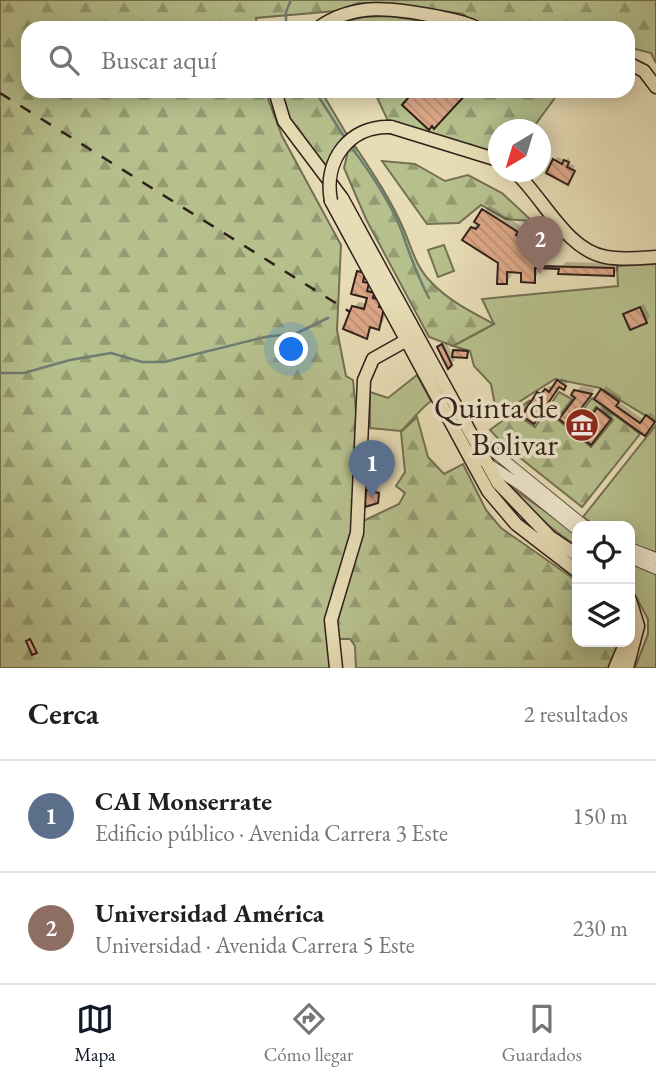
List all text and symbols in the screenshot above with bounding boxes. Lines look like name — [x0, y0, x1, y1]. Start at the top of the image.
search box — [21, 21, 635, 98]
icon: search — [45, 41, 83, 79]
text: Buscar aquí — [101, 43, 217, 77]
north arrow — [488, 119, 551, 182]
pin: 2 — [517, 216, 563, 274]
your location — [274, 332, 308, 366]
place label: Quinta de Bolivar — [434, 386, 558, 465]
museum icon: Quinta de Bolivar — [563, 406, 601, 444]
pin: 1 — [349, 440, 395, 498]
map controls — [572, 521, 635, 647]
button: locate — [572, 521, 635, 584]
button: layers — [572, 584, 635, 647]
text: Cerca — [28, 694, 99, 733]
text: 2 resultados — [524, 699, 628, 729]
text: CAI Monserrate — [95, 784, 272, 818]
text: 1 — [45, 801, 57, 831]
text: 150 m — [572, 801, 628, 831]
text: Edificio público · Avenida Carrera 3 Este — [95, 818, 448, 848]
text: Universidad América — [95, 896, 324, 930]
text: 2 — [45, 913, 57, 943]
text: 230 m — [572, 913, 628, 943]
text: Universidad · Avenida Carrera 5 Este — [95, 930, 415, 960]
tab: Mapa — [74, 1000, 116, 1067]
tab: Cómo llegar — [264, 1000, 353, 1067]
tab: Guardados — [502, 1000, 582, 1067]

